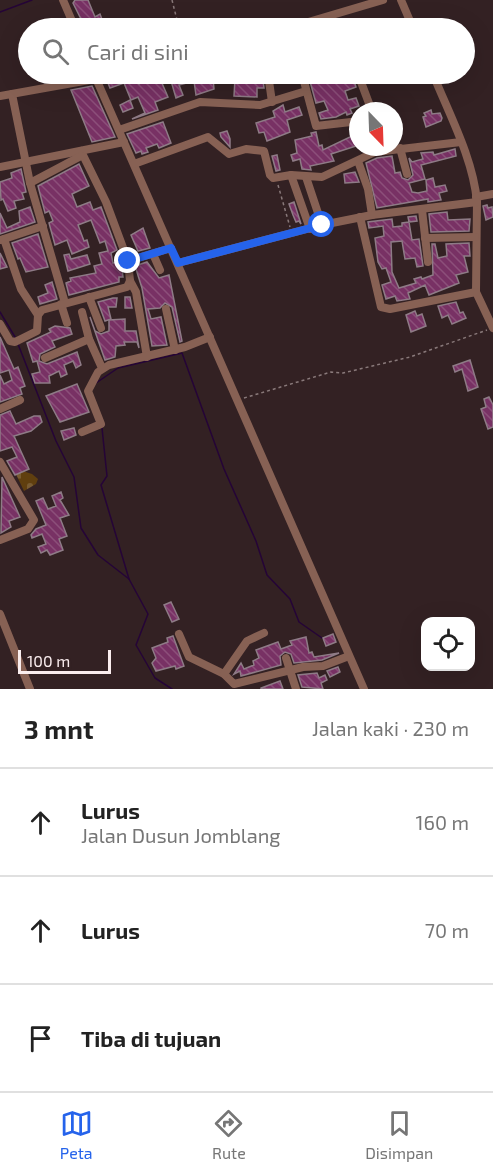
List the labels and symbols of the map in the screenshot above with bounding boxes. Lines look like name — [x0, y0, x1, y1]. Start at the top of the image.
north arrow — [349, 102, 403, 156]
route start — [308, 211, 334, 237]
route end — [114, 247, 140, 273]
scale bar — [18, 647, 111, 674]

